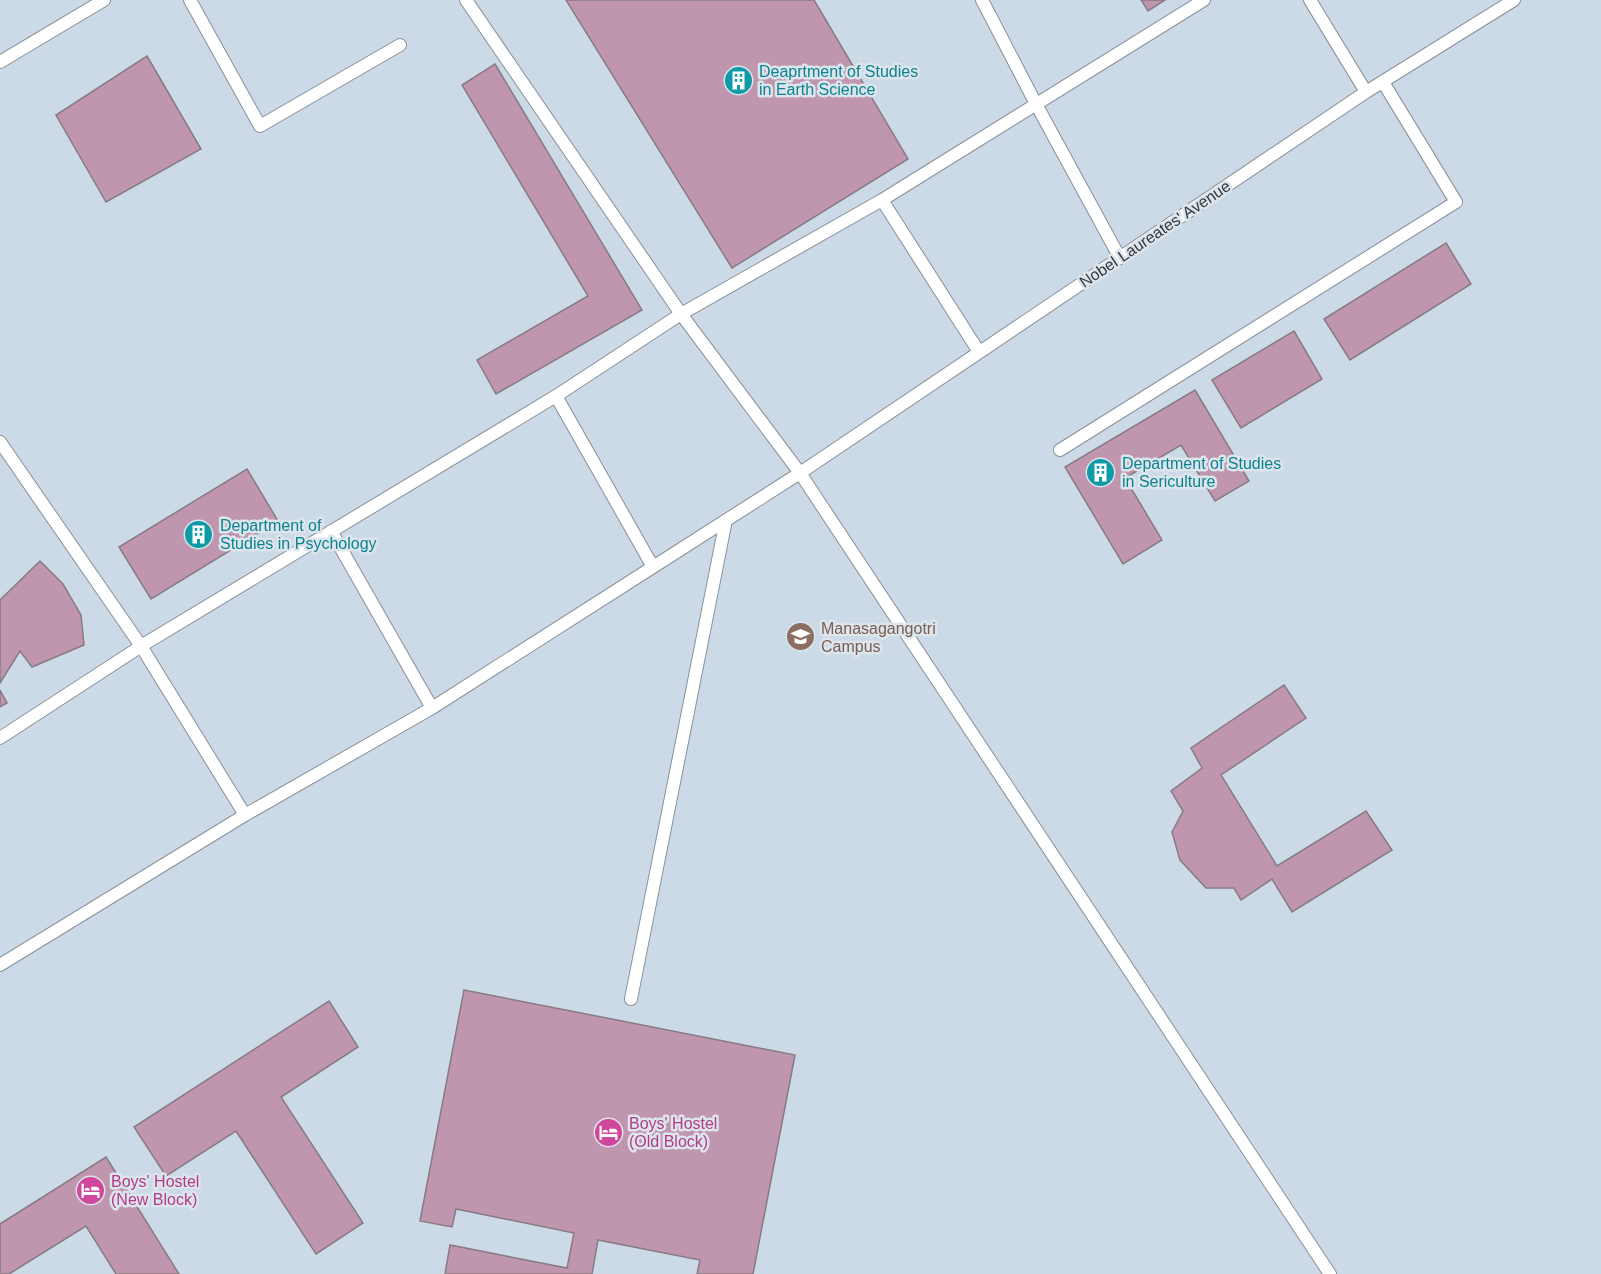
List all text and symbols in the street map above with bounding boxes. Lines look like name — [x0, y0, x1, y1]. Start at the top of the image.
place label: Deaprtment of Studies in Earth Science — [759, 63, 918, 98]
building icon: Deaprtment of Studies in Earth Science — [722, 64, 754, 96]
street label: Nobel Laureates' Avenue — [1076, 177, 1234, 291]
place label: Department of Studies in Sericulture — [1122, 455, 1281, 490]
building icon: Department of Studies in Sericulture — [1085, 456, 1117, 488]
place label: Department of Studies in Psychology — [220, 517, 377, 552]
building icon: Department of Studies in Psychology — [183, 518, 215, 550]
place label: Manasagangotri Campus — [821, 620, 936, 655]
school or university icon: Manasagangotri Campus — [784, 621, 816, 653]
place label: Boys' Hostel (Old Block) — [629, 1115, 717, 1150]
hotel icon: Boys' Hostel (Old Block) — [592, 1116, 624, 1148]
place label: Boys' Hostel (New Block) — [111, 1173, 199, 1208]
hotel icon: Boys' Hostel (New Block) — [74, 1174, 106, 1206]

